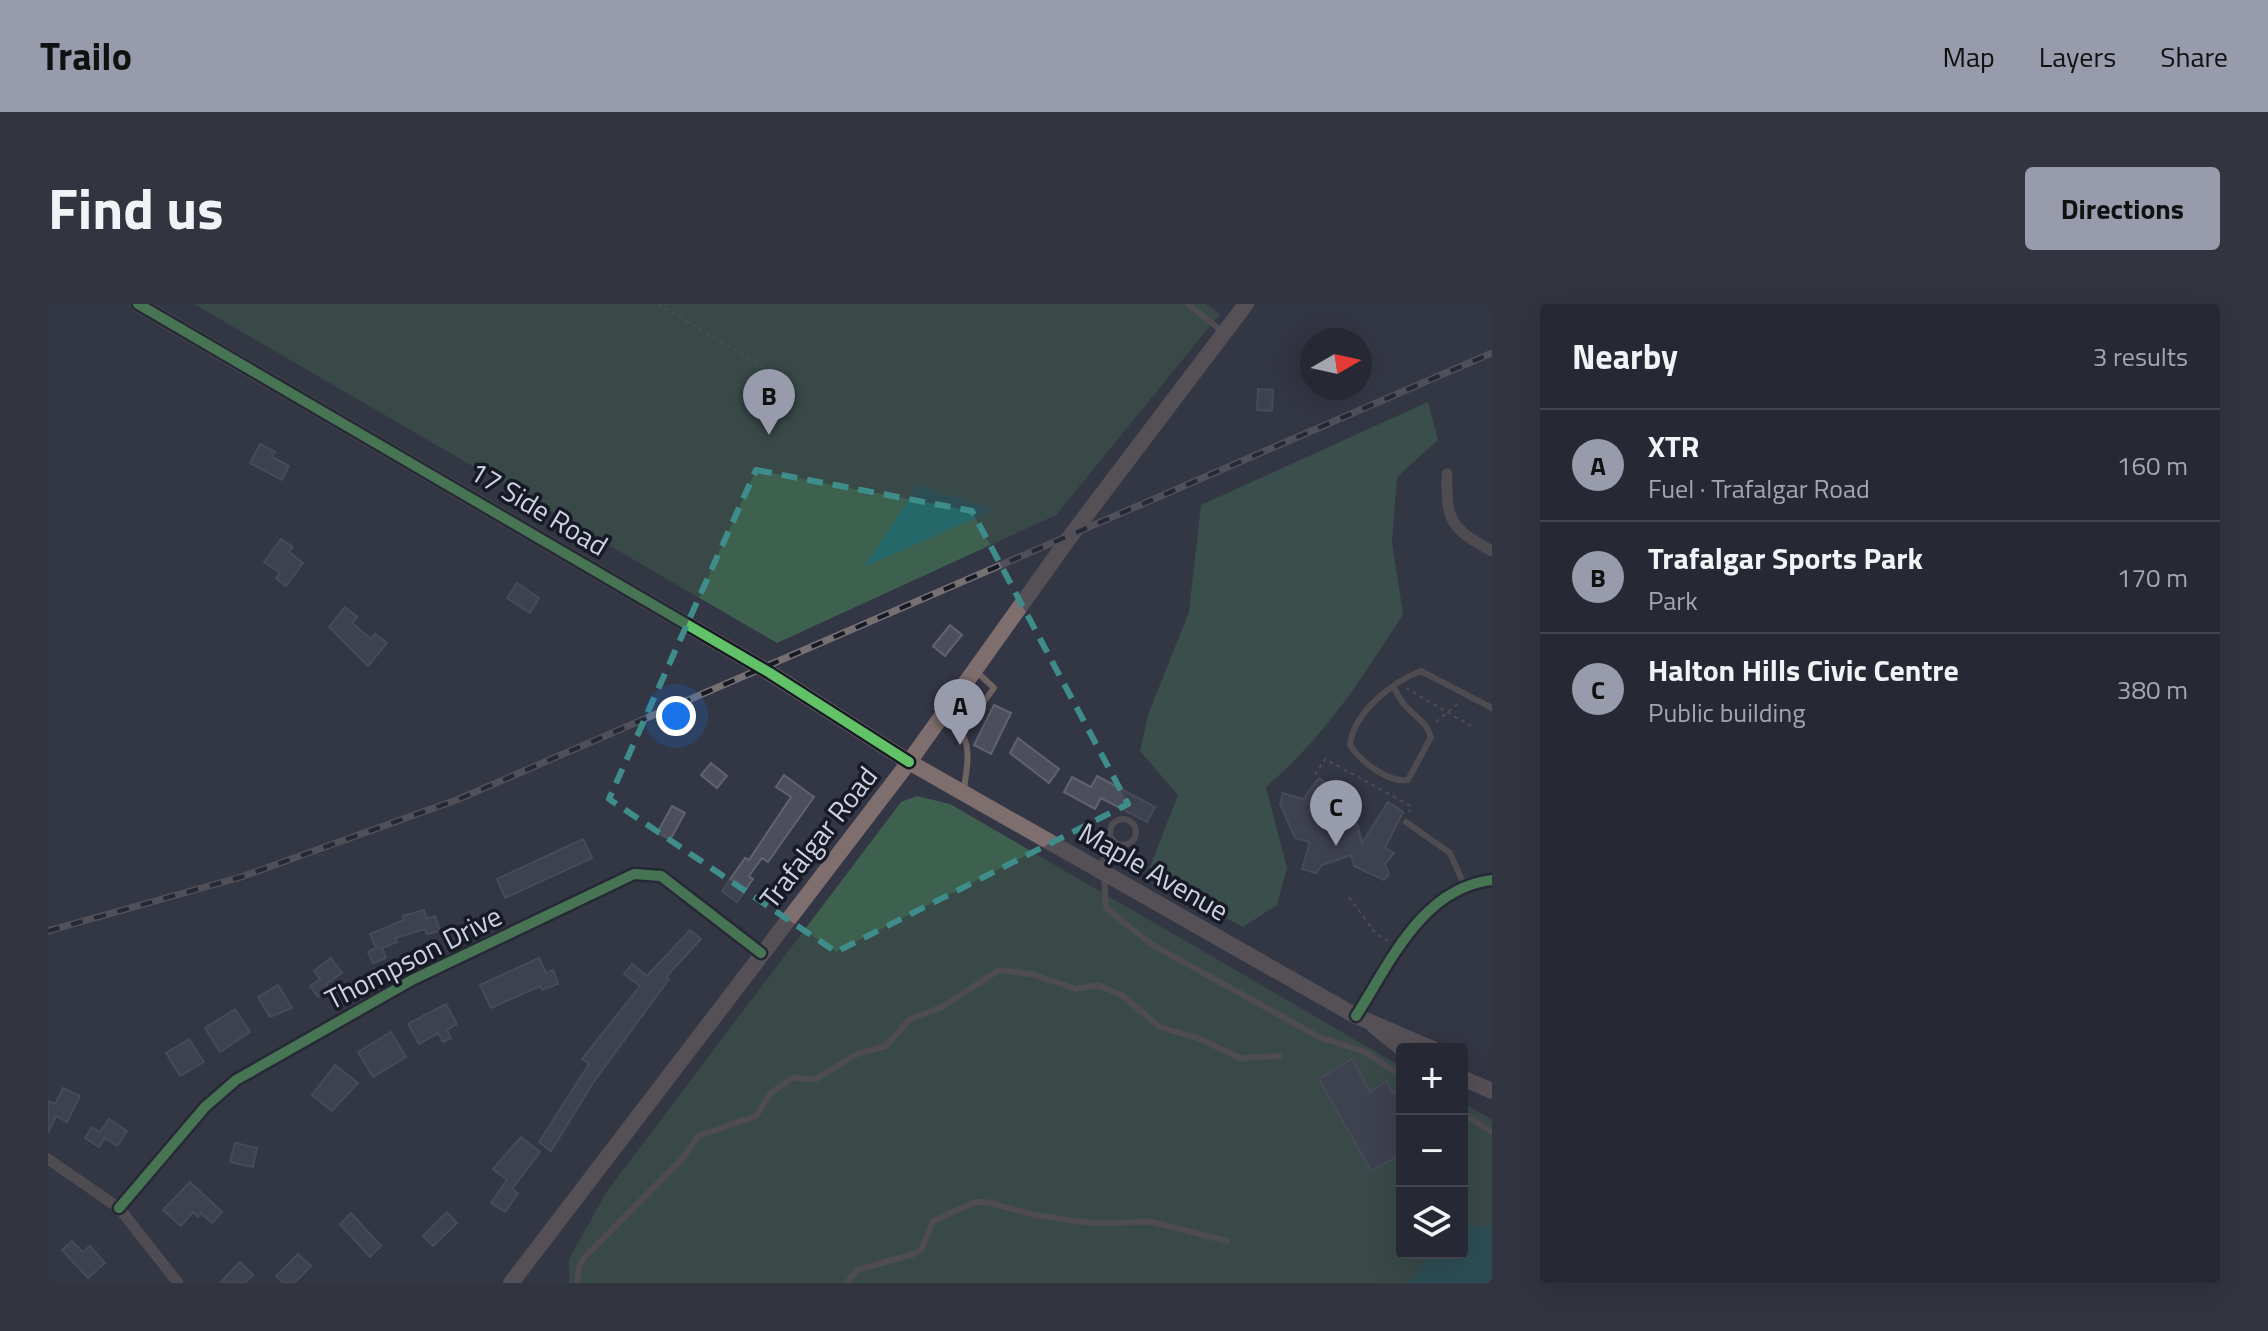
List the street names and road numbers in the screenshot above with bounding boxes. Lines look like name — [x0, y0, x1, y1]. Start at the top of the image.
street label: 17 Side Road — [462, 450, 616, 566]
street label: Trafalgar Road — [749, 757, 887, 917]
street label: Maple Avenue — [1071, 811, 1237, 931]
street label: Thompson Drive — [317, 894, 509, 1020]

